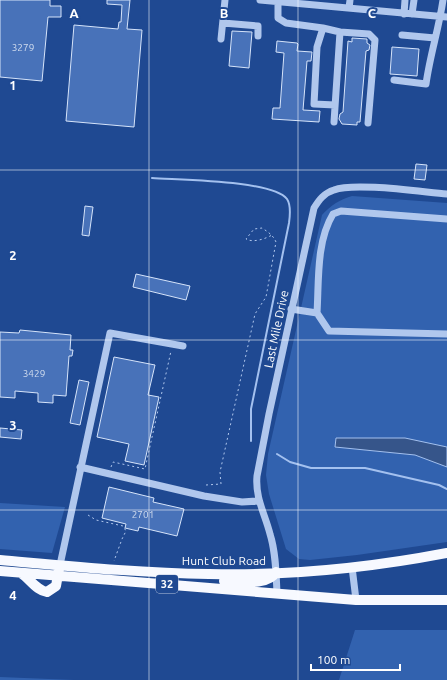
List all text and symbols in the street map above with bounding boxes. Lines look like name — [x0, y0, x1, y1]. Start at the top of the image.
text: A — [69, 6, 79, 20]
text: B — [220, 6, 229, 20]
text: C — [368, 6, 377, 20]
house number: 3279 — [12, 42, 34, 53]
text: 1 — [9, 78, 17, 92]
text: 2 — [9, 248, 17, 262]
street label: Last Mile Drive — [261, 289, 291, 369]
house number: 3429 — [23, 368, 45, 379]
text: 3 — [9, 418, 17, 432]
house number: 2701 — [132, 509, 154, 520]
street label: Hunt Club Road — [182, 554, 266, 567]
road number: 32 — [156, 575, 178, 593]
text: 4 — [9, 588, 17, 602]
scale bar — [311, 646, 400, 672]
text: 100 m — [317, 653, 350, 666]

